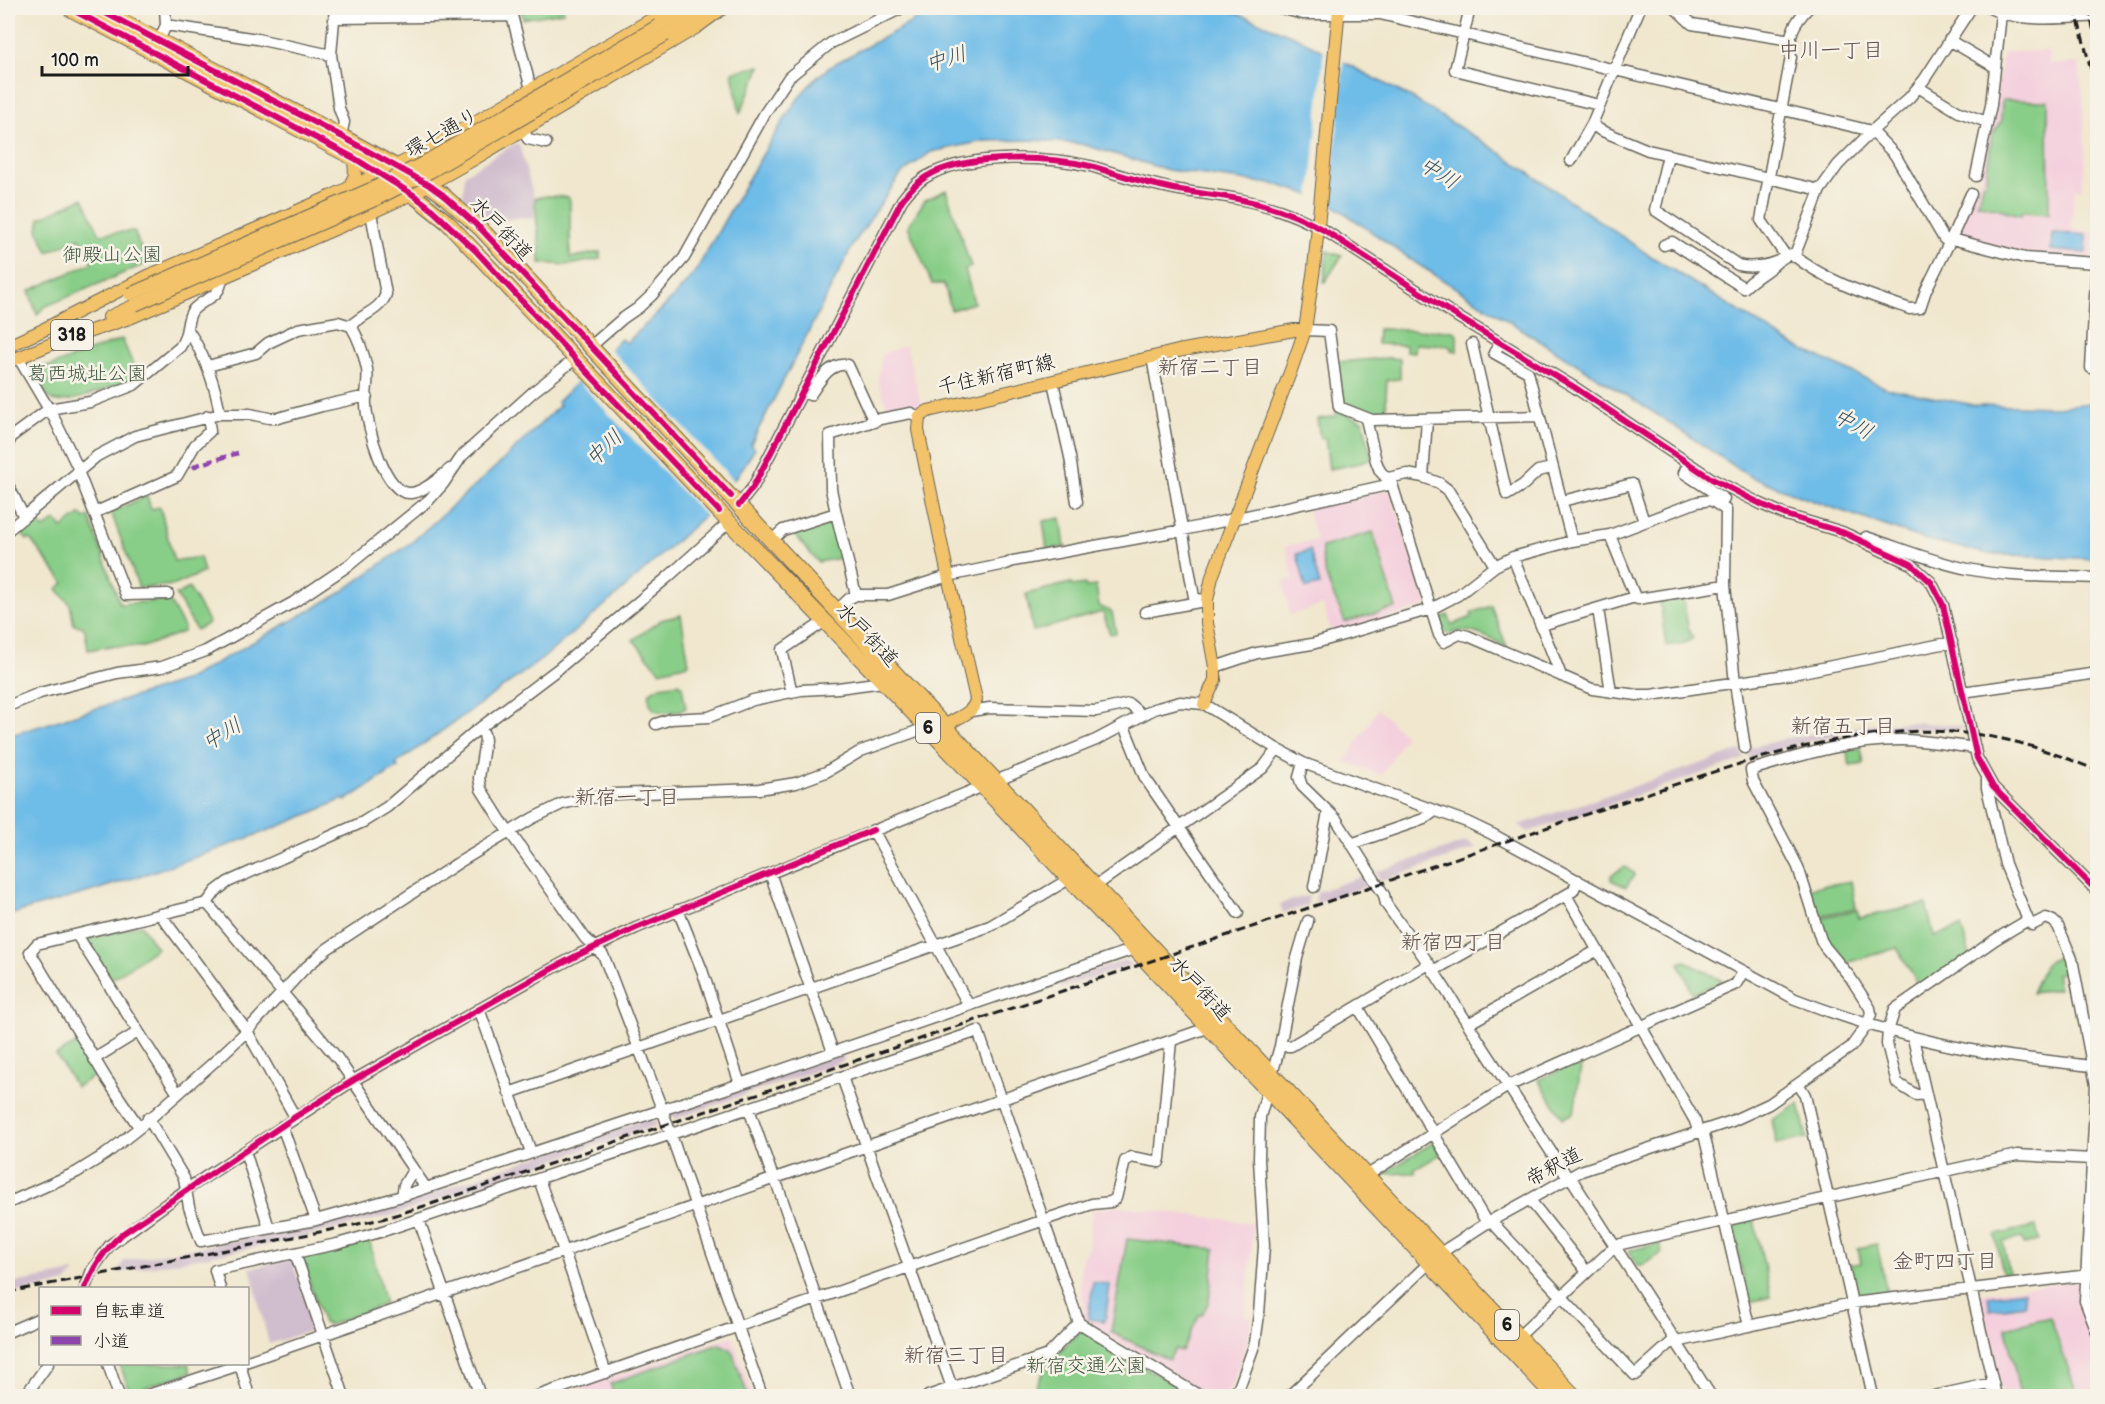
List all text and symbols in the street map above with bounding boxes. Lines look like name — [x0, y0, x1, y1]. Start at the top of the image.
district label: 中川一丁目 — [1779, 38, 1884, 63]
scale bar — [42, 39, 188, 77]
water label: 中川 — [922, 41, 970, 77]
text: 100 m — [51, 50, 99, 71]
street label: 環七通り — [401, 103, 483, 163]
water label: 中川 — [1415, 151, 1463, 195]
street label: 水戸街道 — [465, 192, 537, 266]
park label: 御殿山公園 — [62, 243, 162, 267]
road number: 318 — [51, 320, 93, 350]
street label: 千住新宿町線 — [935, 350, 1057, 400]
district label: 新宿二丁目 — [1158, 355, 1263, 380]
park label: 葛西城址公園 — [27, 362, 147, 386]
water label: 中川 — [1829, 403, 1877, 445]
water label: 中川 — [580, 424, 628, 472]
street label: 水戸街道 — [831, 598, 903, 672]
water label: 中川 — [198, 712, 246, 756]
road number: 6 — [916, 713, 940, 743]
district label: 新宿五丁目 — [1791, 714, 1896, 739]
district label: 新宿一丁目 — [575, 785, 680, 810]
district label: 新宿四丁目 — [1401, 930, 1506, 955]
street label: 水戸街道 — [1164, 952, 1236, 1026]
street label: 帝釈道 — [1522, 1142, 1586, 1192]
district label: 金町四丁目 — [1893, 1249, 1998, 1274]
legend — [39, 1287, 249, 1365]
text: 自転車道 — [93, 1301, 165, 1322]
road number: 6 — [1495, 1310, 1519, 1340]
text: 小道 — [93, 1331, 129, 1352]
district label: 新宿三丁目 — [904, 1343, 1009, 1368]
park label: 新宿交通公園 — [1026, 1354, 1146, 1378]

